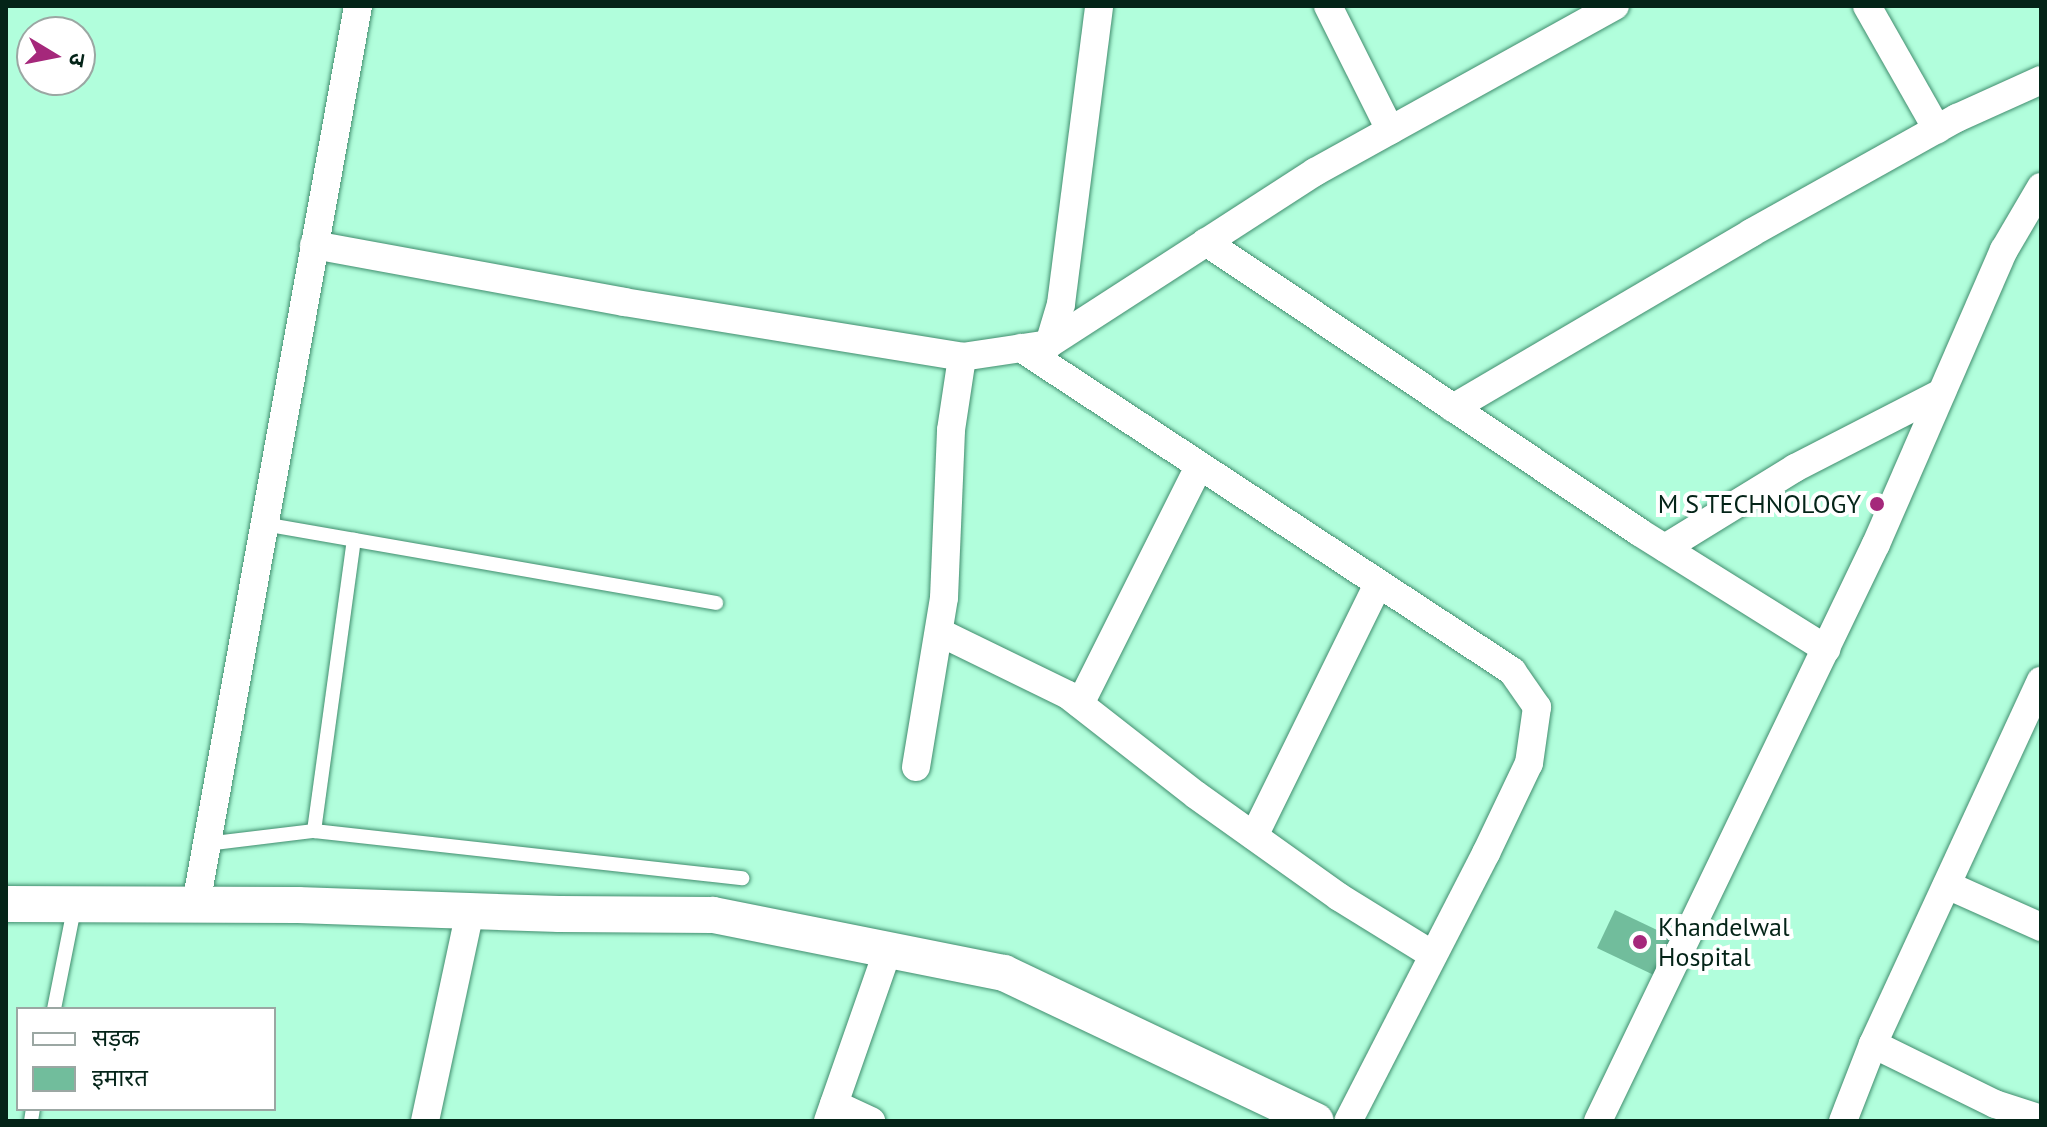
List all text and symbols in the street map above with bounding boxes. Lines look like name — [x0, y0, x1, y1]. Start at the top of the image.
north arrow — [16, 16, 96, 96]
text: उ — [63, 51, 93, 69]
place label: M S TECHNOLOGY — [1657, 488, 1861, 520]
marker: M S TECHNOLOGY — [1868, 495, 1886, 513]
place label: Khandelwal Hospital — [1658, 911, 1790, 972]
marker: Khandelwal Hospital — [1629, 931, 1651, 953]
legend — [16, 1007, 276, 1111]
text: सड़क — [92, 1022, 140, 1053]
text: इमारत — [92, 1062, 148, 1093]

